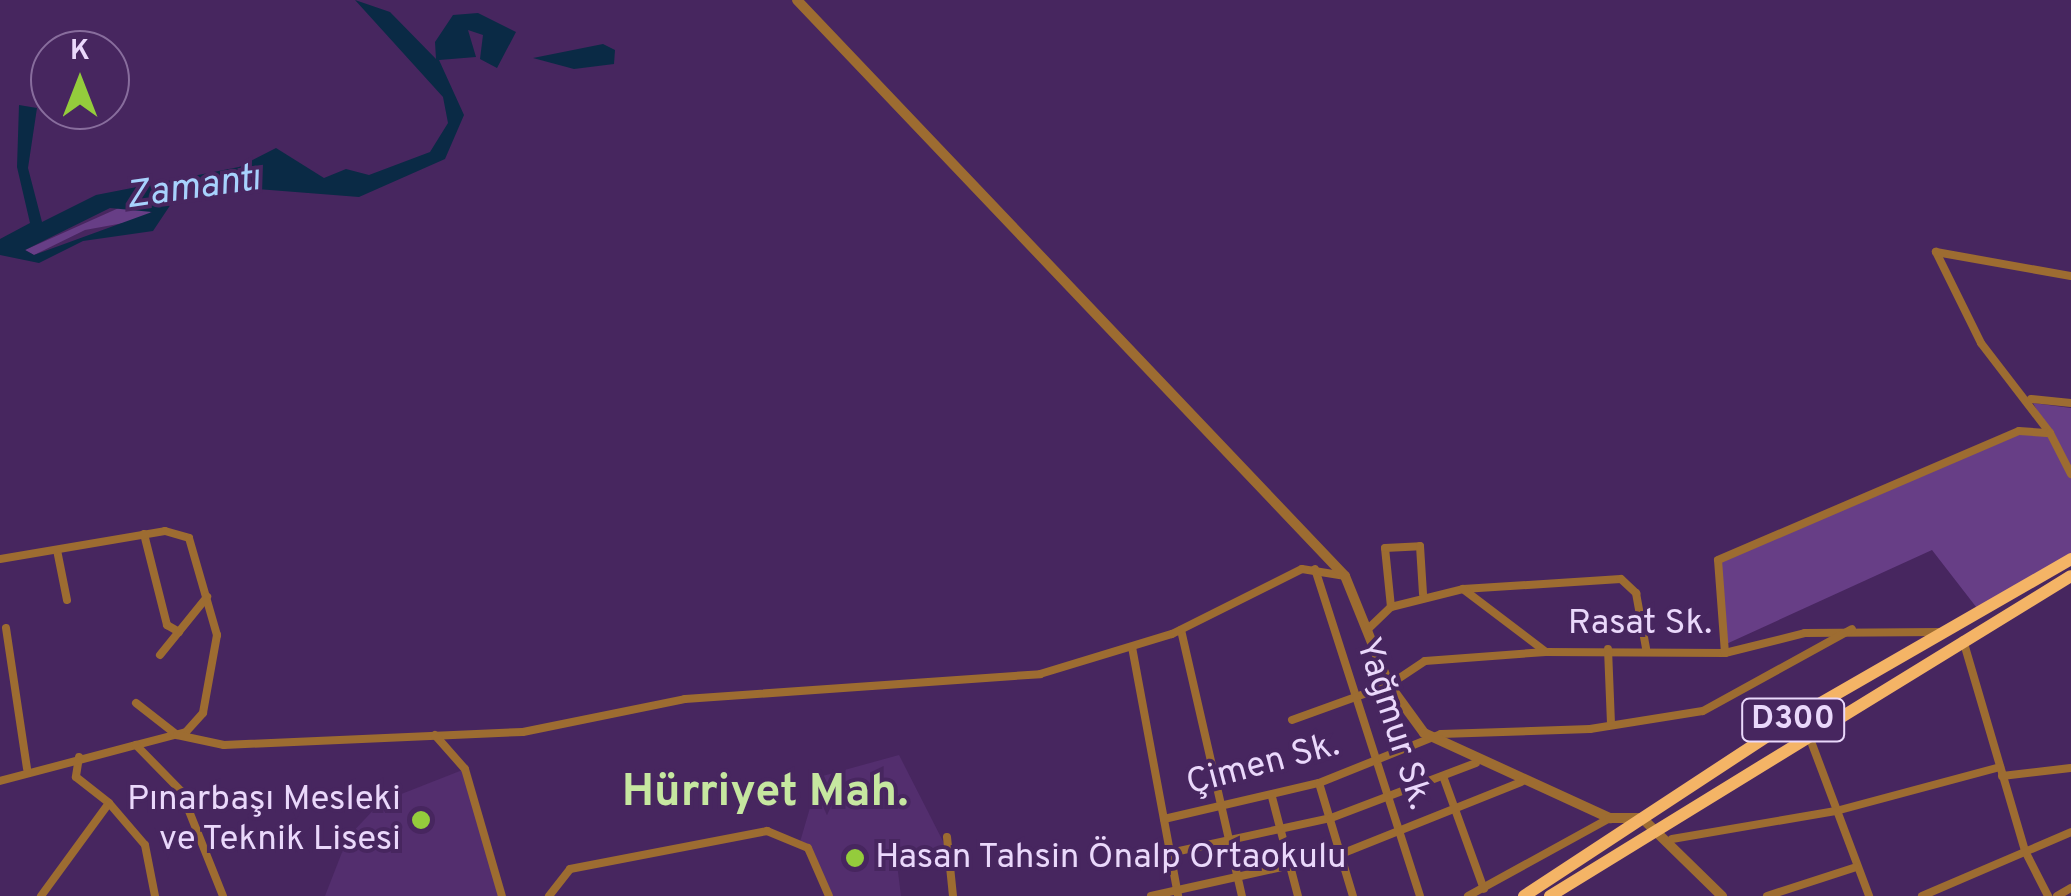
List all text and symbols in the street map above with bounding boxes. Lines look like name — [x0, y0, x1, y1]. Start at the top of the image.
north arrow — [30, 30, 130, 130]
text: K — [70, 34, 90, 70]
water label: Zamantı — [123, 157, 263, 221]
street label: Rasat Sk. — [1568, 603, 1712, 645]
street label: Yağmur Sk. — [1346, 633, 1440, 815]
road number: D300 — [1740, 693, 1846, 747]
street label: Çimen Sk. — [1182, 724, 1344, 806]
district label: Hürriyet Mah. — [622, 767, 908, 821]
place label: Pınarbaşı Mesleki ve Teknik Lisesi — [127, 779, 401, 861]
marker: Pınarbaşı Mesleki ve Teknik Lisesi — [410, 809, 432, 831]
place label: Hasan Tahsin Önalp Ortaokulu — [875, 837, 1348, 879]
marker: Hasan Tahsin Önalp Ortaokulu — [844, 847, 866, 869]

